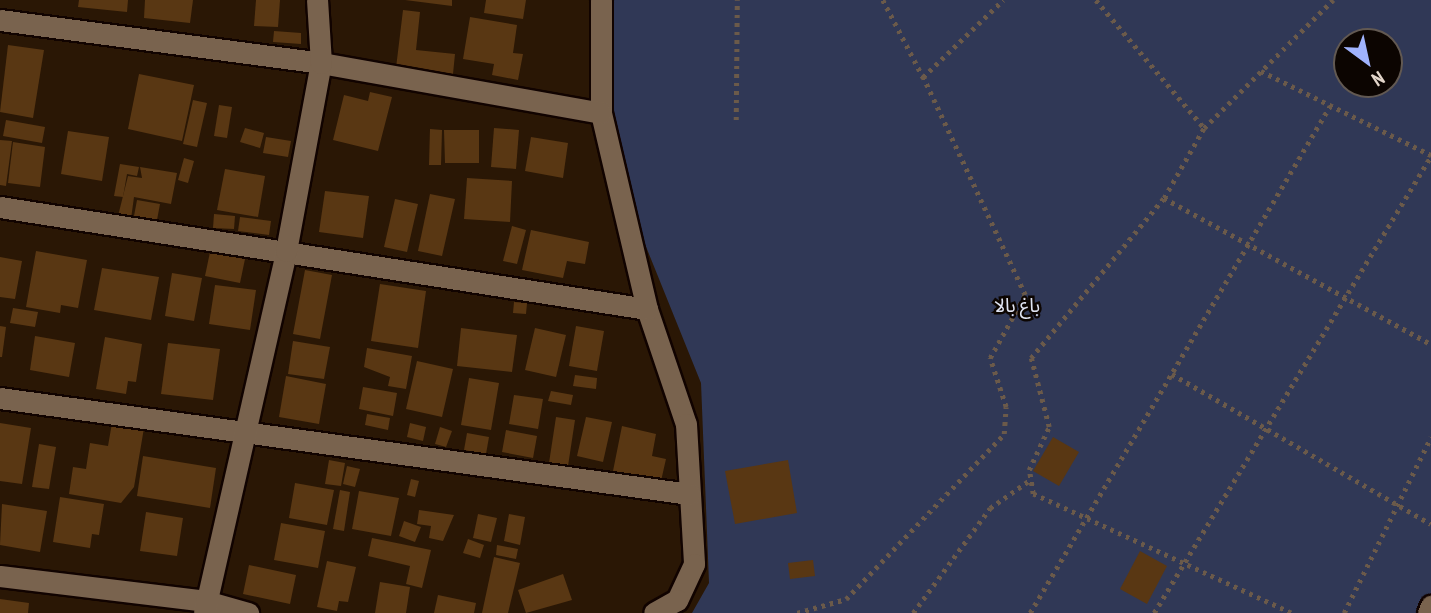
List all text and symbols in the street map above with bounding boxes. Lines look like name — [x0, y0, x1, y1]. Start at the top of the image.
north arrow — [1333, 28, 1403, 98]
text: N — [1368, 66, 1389, 92]
park label: باغ بالا — [994, 295, 1040, 317]

